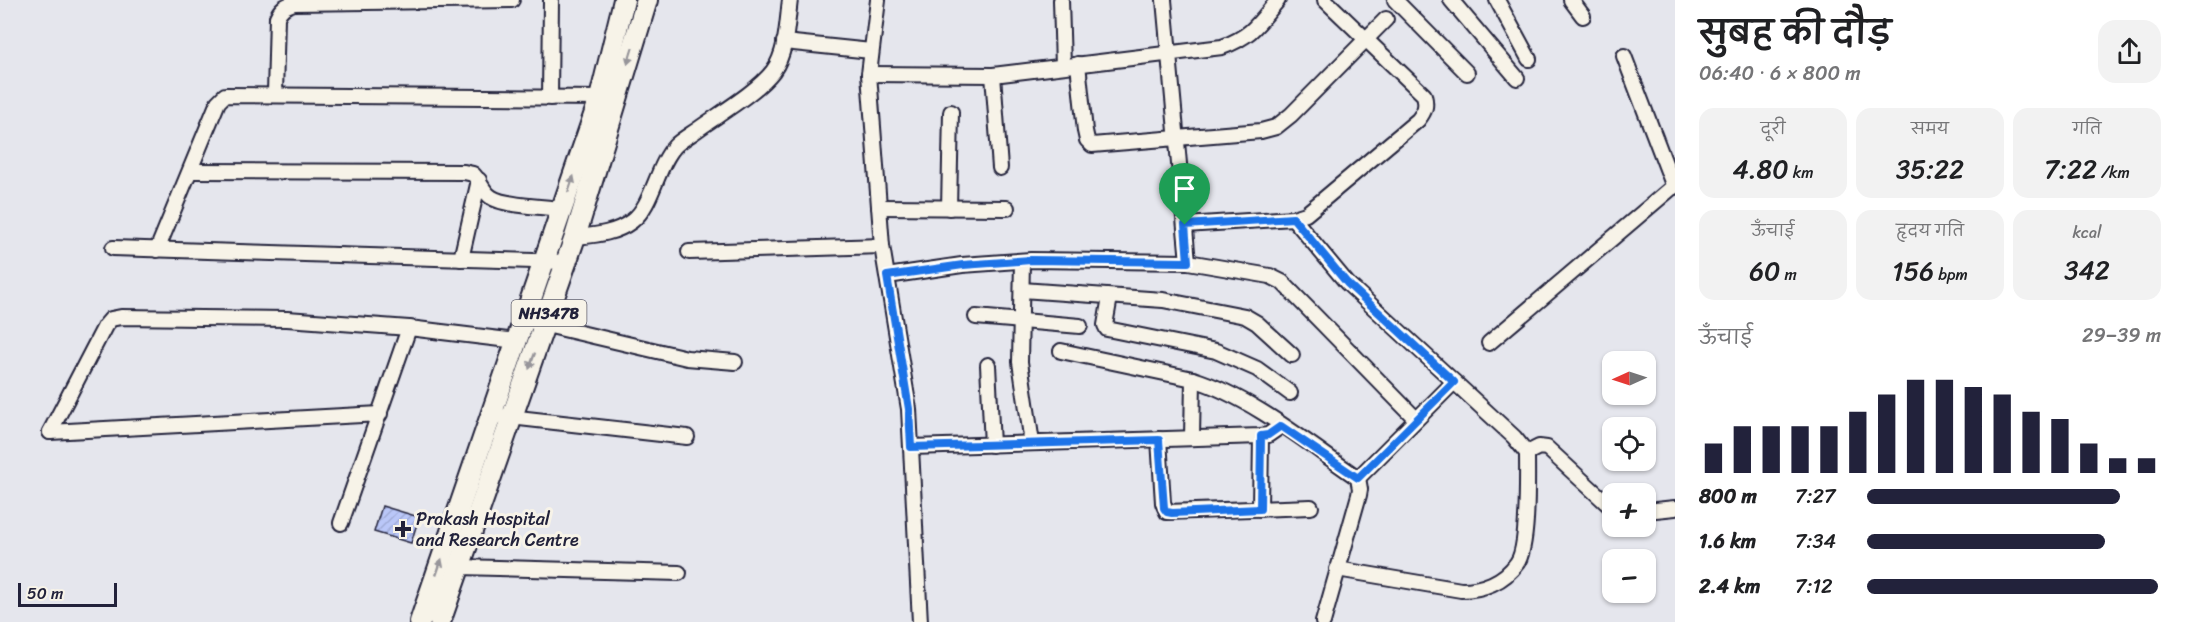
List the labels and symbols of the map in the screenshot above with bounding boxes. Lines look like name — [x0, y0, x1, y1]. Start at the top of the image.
one-way arrow — [625, 47, 635, 65]
pin — [1159, 163, 1210, 225]
one-way arrow — [567, 175, 577, 193]
road number: NH347B — [512, 300, 586, 326]
north arrow — [1602, 351, 1656, 405]
one-way arrow — [526, 353, 536, 371]
place label: Prakash Hospital and Research Centre — [416, 503, 579, 556]
marker: Prakash Hospital and Research Centre — [394, 520, 412, 538]
one-way arrow — [435, 558, 445, 576]
scale bar — [18, 580, 117, 608]

